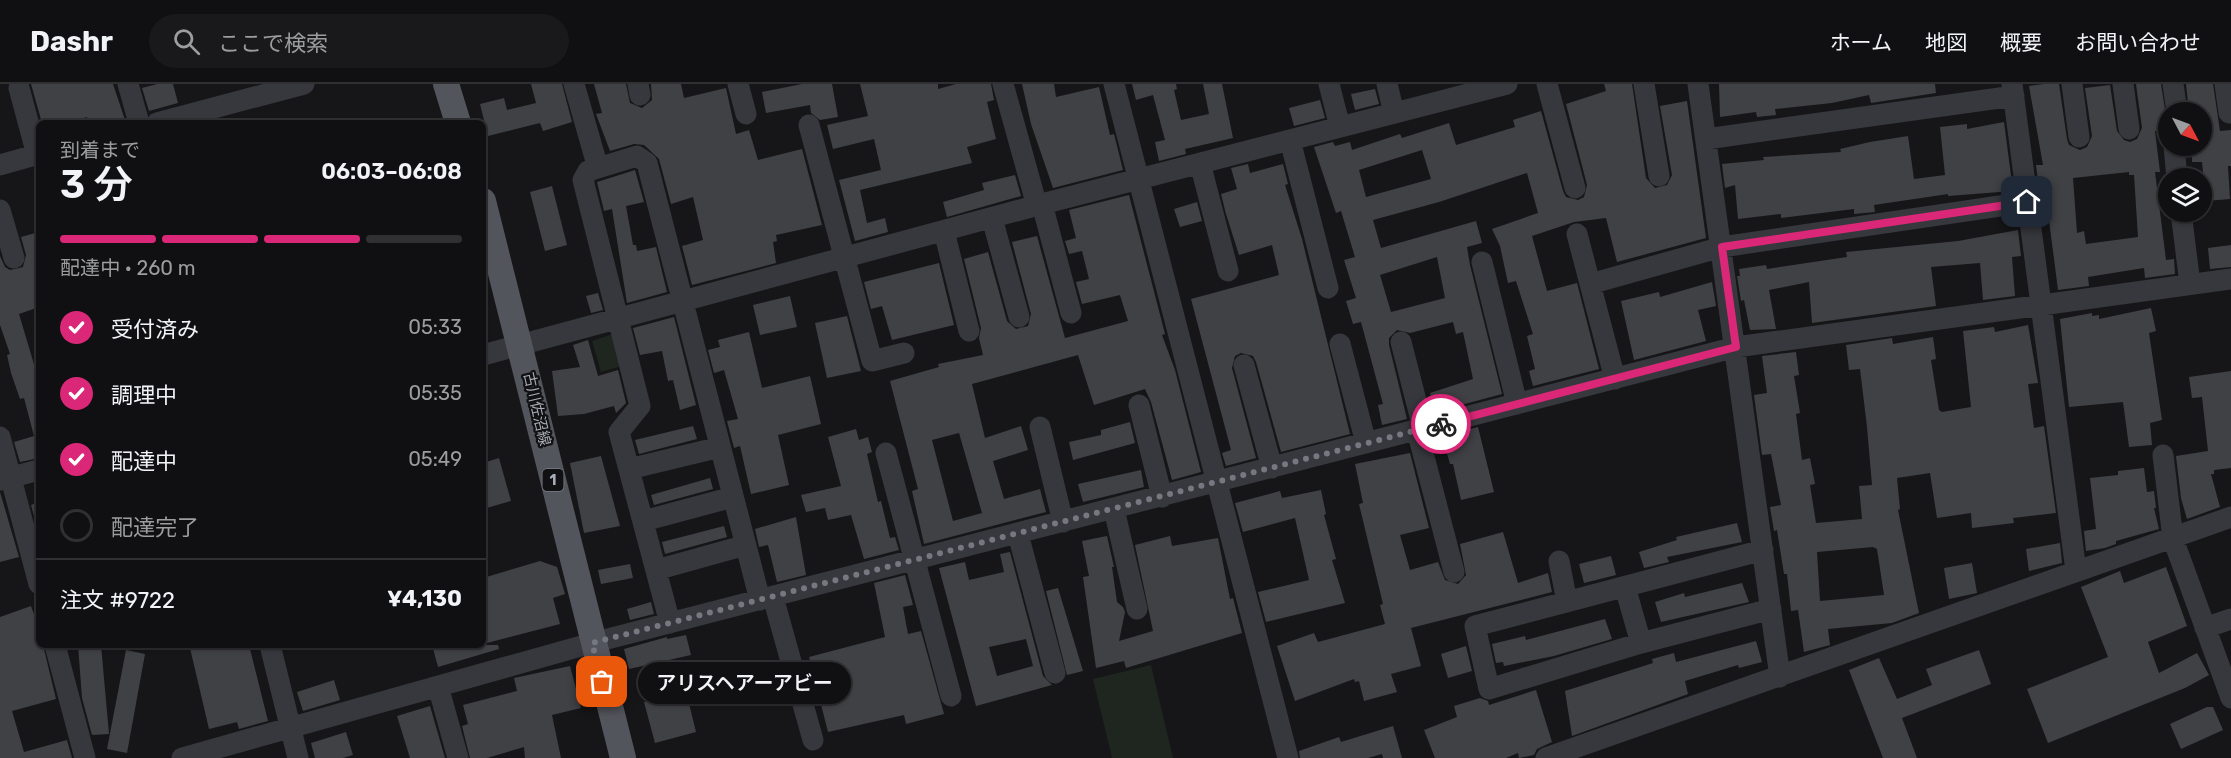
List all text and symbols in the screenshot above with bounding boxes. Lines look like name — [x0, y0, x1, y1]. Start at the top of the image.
search box — [149, 14, 569, 68]
text: Dashr — [30, 25, 113, 58]
icon: search — [170, 25, 203, 58]
text: ここで検索 — [218, 30, 328, 57]
text: ホーム — [1830, 30, 1892, 55]
text: 地図 — [1925, 30, 1967, 55]
text: 概要 — [2000, 30, 2042, 55]
text: お問い合わせ — [2075, 30, 2201, 55]
north arrow — [2158, 102, 2212, 156]
map controls — [2158, 102, 2212, 222]
text: 到着まで — [60, 138, 140, 162]
text: 06:03–06:08 — [321, 158, 462, 185]
text: 3 分 — [60, 162, 133, 208]
button: layers — [2158, 168, 2212, 222]
pin — [2001, 176, 2052, 227]
icon: home — [2010, 185, 2043, 218]
text: 配達中 · 260 m — [60, 256, 196, 280]
icon: check — [60, 311, 93, 344]
text: 05:33 — [408, 315, 462, 339]
text: 受付済み — [111, 316, 199, 343]
street label: 古川佐沼線 — [520, 370, 554, 448]
icon: check — [60, 377, 93, 410]
text: 05:35 — [408, 381, 462, 405]
text: 調理中 — [111, 382, 177, 409]
courier — [1411, 394, 1471, 454]
icon: bike — [1425, 408, 1458, 441]
icon: check — [60, 443, 93, 476]
text: 05:49 — [408, 447, 462, 471]
text: 配達中 — [111, 448, 177, 475]
road number: 1 — [542, 469, 564, 491]
text: 配達完了 — [111, 514, 199, 541]
text: ¥4,130 — [387, 585, 462, 612]
text: 注文 #9722 — [60, 587, 175, 614]
pin — [576, 656, 627, 707]
callout: アリスヘアーアビー — [638, 661, 851, 703]
icon: bag — [585, 665, 618, 698]
text: アリスヘアーアビー — [656, 671, 833, 695]

